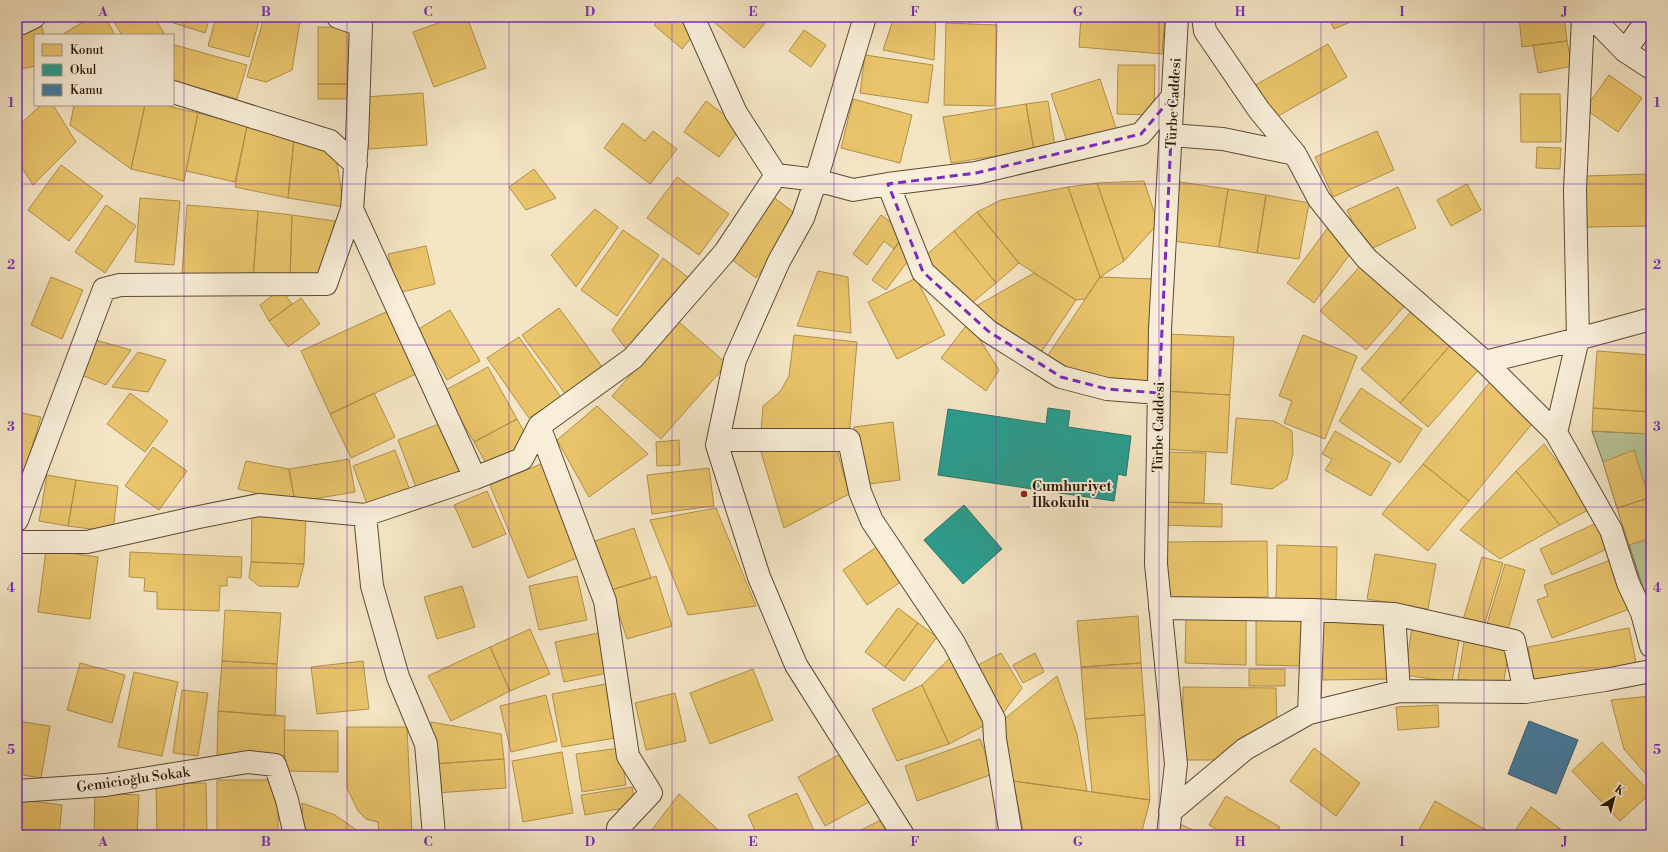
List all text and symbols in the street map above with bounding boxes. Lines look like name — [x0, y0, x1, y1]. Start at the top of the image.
text: A — [97, 4, 108, 20]
text: B — [261, 4, 271, 20]
text: C — [423, 4, 433, 20]
text: D — [585, 4, 595, 20]
text: E — [748, 4, 758, 20]
text: F — [910, 4, 920, 20]
text: G — [1073, 4, 1084, 20]
text: H — [1235, 4, 1246, 20]
text: I — [1399, 4, 1405, 20]
text: J — [1560, 4, 1568, 20]
legend — [34, 34, 174, 106]
text: Konut — [70, 43, 104, 58]
street label: Türbe Caddesi — [1163, 57, 1185, 149]
text: Okul — [70, 63, 97, 78]
text: Kamu — [70, 83, 103, 98]
text: 1 — [8, 95, 15, 111]
text: 1 — [1654, 95, 1661, 111]
text: 2 — [7, 257, 15, 273]
text: 2 — [1653, 257, 1661, 273]
street label: Türbe Caddesi — [1149, 381, 1169, 473]
text: 3 — [7, 419, 15, 435]
text: 3 — [1653, 419, 1661, 435]
place label: Cumhuriyet İlkokulu — [1032, 478, 1113, 512]
marker: Cumhuriyet İlkokulu — [1019, 489, 1029, 499]
text: 4 — [7, 580, 16, 596]
text: 4 — [1653, 580, 1662, 596]
text: 5 — [7, 742, 15, 758]
text: 5 — [1653, 742, 1661, 758]
street label: Gemicioğlu Sokak — [75, 763, 192, 797]
north arrow — [1594, 778, 1634, 818]
text: K — [1612, 782, 1628, 800]
text: A — [97, 834, 108, 850]
text: B — [261, 834, 271, 850]
text: C — [423, 834, 433, 850]
text: D — [585, 834, 595, 850]
text: E — [748, 834, 758, 850]
text: F — [910, 834, 920, 850]
text: G — [1073, 834, 1084, 850]
text: H — [1235, 834, 1246, 850]
text: I — [1399, 834, 1405, 850]
text: J — [1560, 834, 1568, 850]

